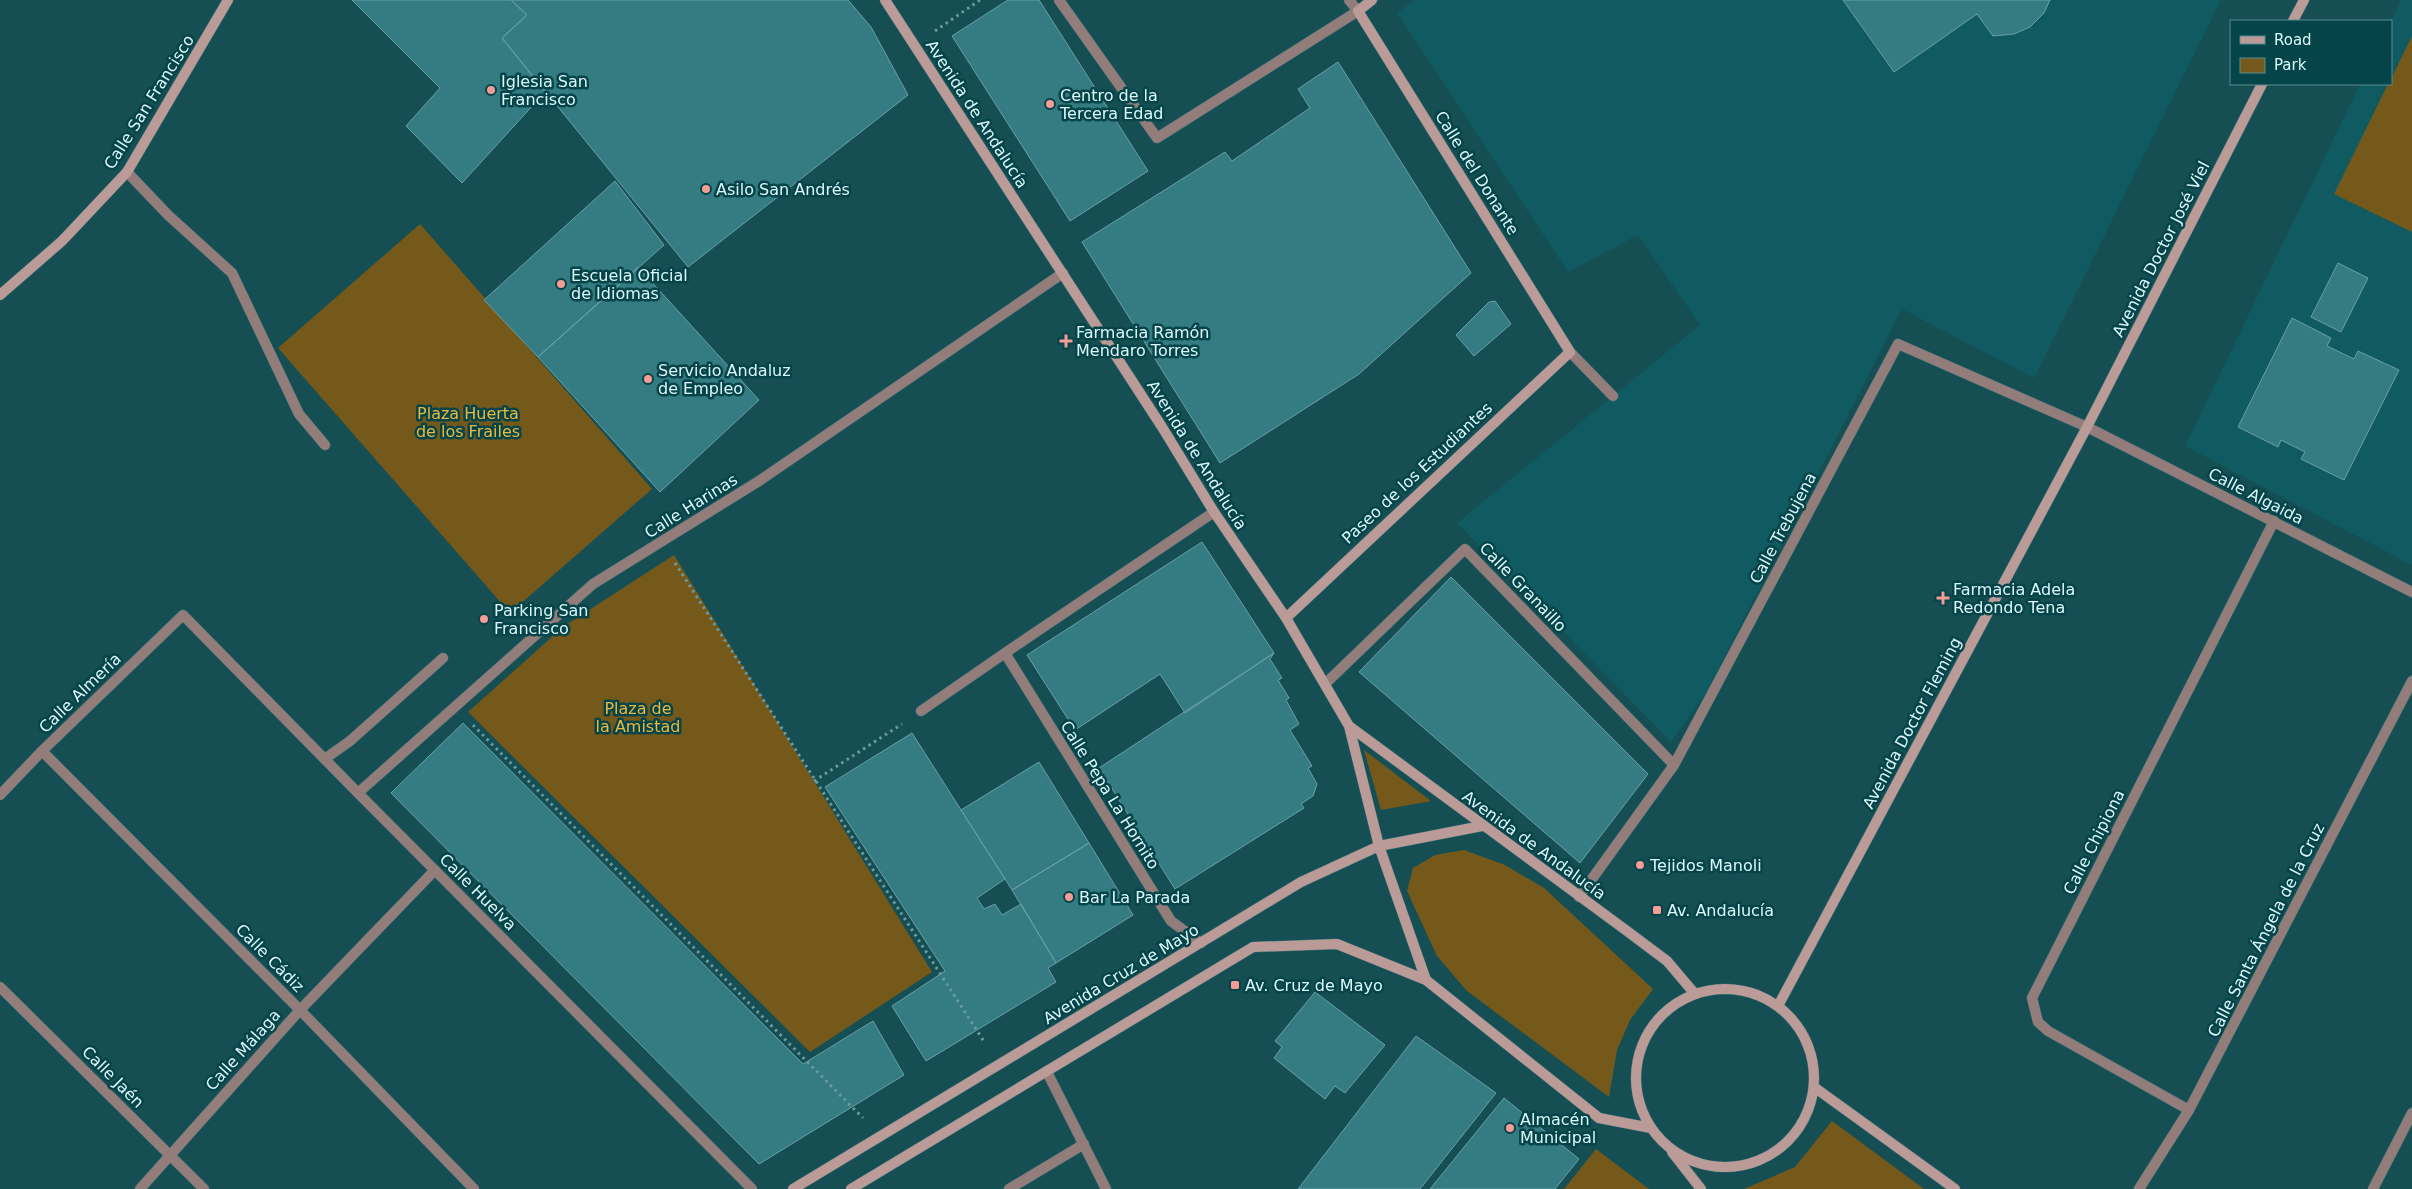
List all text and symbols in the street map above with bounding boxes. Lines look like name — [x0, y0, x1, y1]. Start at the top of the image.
legend — [2230, 20, 2392, 85]
street label: Calle San Francisco — [100, 31, 198, 173]
text: Road — [2274, 31, 2312, 49]
street label: Avenida de Andalucía — [922, 36, 1032, 192]
text: Park — [2274, 56, 2307, 74]
place label: Iglesia San Francisco — [501, 72, 588, 109]
marker: Iglesia San Francisco — [485, 84, 497, 96]
place label: Centro de la Tercera Edad — [1059, 86, 1163, 123]
marker: Centro de la Tercera Edad — [1044, 98, 1056, 110]
street label: Calle del Donante — [1431, 107, 1523, 239]
street label: Avenida Doctor José Viel — [2108, 158, 2214, 340]
place label: Asilo San Andrés — [716, 180, 850, 199]
marker: Asilo San Andrés — [700, 183, 712, 195]
place label: Escuela Oficial de Idiomas — [571, 266, 688, 303]
marker: Escuela Oficial de Idiomas — [555, 278, 567, 290]
place label: Farmacia Ramón Mendaro Torres — [1076, 323, 1209, 360]
marker: Farmacia Ramón Mendaro Torres — [1060, 335, 1072, 347]
place label: Servicio Andaluz de Empleo — [658, 361, 791, 398]
marker: Servicio Andaluz de Empleo — [642, 373, 654, 385]
street label: Avenida de Andalucía — [1143, 377, 1251, 533]
street label: Paseo de los Estudiantes — [1338, 398, 1496, 548]
park label: Plaza Huerta de los Frailes — [416, 404, 520, 441]
street label: Calle Algaida — [2205, 464, 2307, 528]
street label: Calle Trebujena — [1746, 469, 1820, 587]
street label: Calle Harinas — [641, 470, 741, 542]
street label: Calle Granaillo — [1476, 538, 1570, 636]
place label: Farmacia Adela Redondo Tena — [1953, 580, 2075, 617]
marker: Farmacia Adela Redondo Tena — [1937, 592, 1949, 604]
place label: Parking San Francisco — [494, 601, 589, 638]
marker: Parking San Francisco — [478, 613, 490, 625]
street label: Avenida Doctor Fleming — [1859, 634, 1965, 812]
street label: Calle Almería — [35, 649, 125, 737]
park label: Plaza de la Amistad — [596, 699, 680, 736]
street label: Calle Pepa La Hornito — [1057, 717, 1163, 873]
street label: Avenida de Andalucía — [1459, 787, 1609, 903]
street label: Calle Chipiona — [2059, 787, 2129, 897]
street label: Calle Santa Ángela de la Cruz — [2204, 820, 2328, 1040]
street label: Calle Huelva — [436, 850, 520, 934]
place label: Tejidos Manoli — [1649, 856, 1762, 875]
marker: Tejidos Manoli — [1634, 859, 1646, 871]
place label: Bar La Parada — [1079, 888, 1190, 907]
marker: Bar La Parada — [1063, 891, 1075, 903]
place label: Av. Andalucía — [1667, 901, 1774, 920]
marker: Av. Andalucía — [1651, 904, 1663, 916]
street label: Calle Cádiz — [232, 920, 308, 996]
street label: Avenida Cruz de Mayo — [1040, 920, 1202, 1028]
place label: Av. Cruz de Mayo — [1245, 976, 1383, 995]
marker: Av. Cruz de Mayo — [1229, 979, 1241, 991]
street label: Calle Málaga — [202, 1006, 284, 1094]
street label: Calle Jaén — [78, 1042, 148, 1112]
place label: Almacén Municipal — [1520, 1110, 1596, 1147]
marker: Almacén Municipal — [1504, 1122, 1516, 1134]

